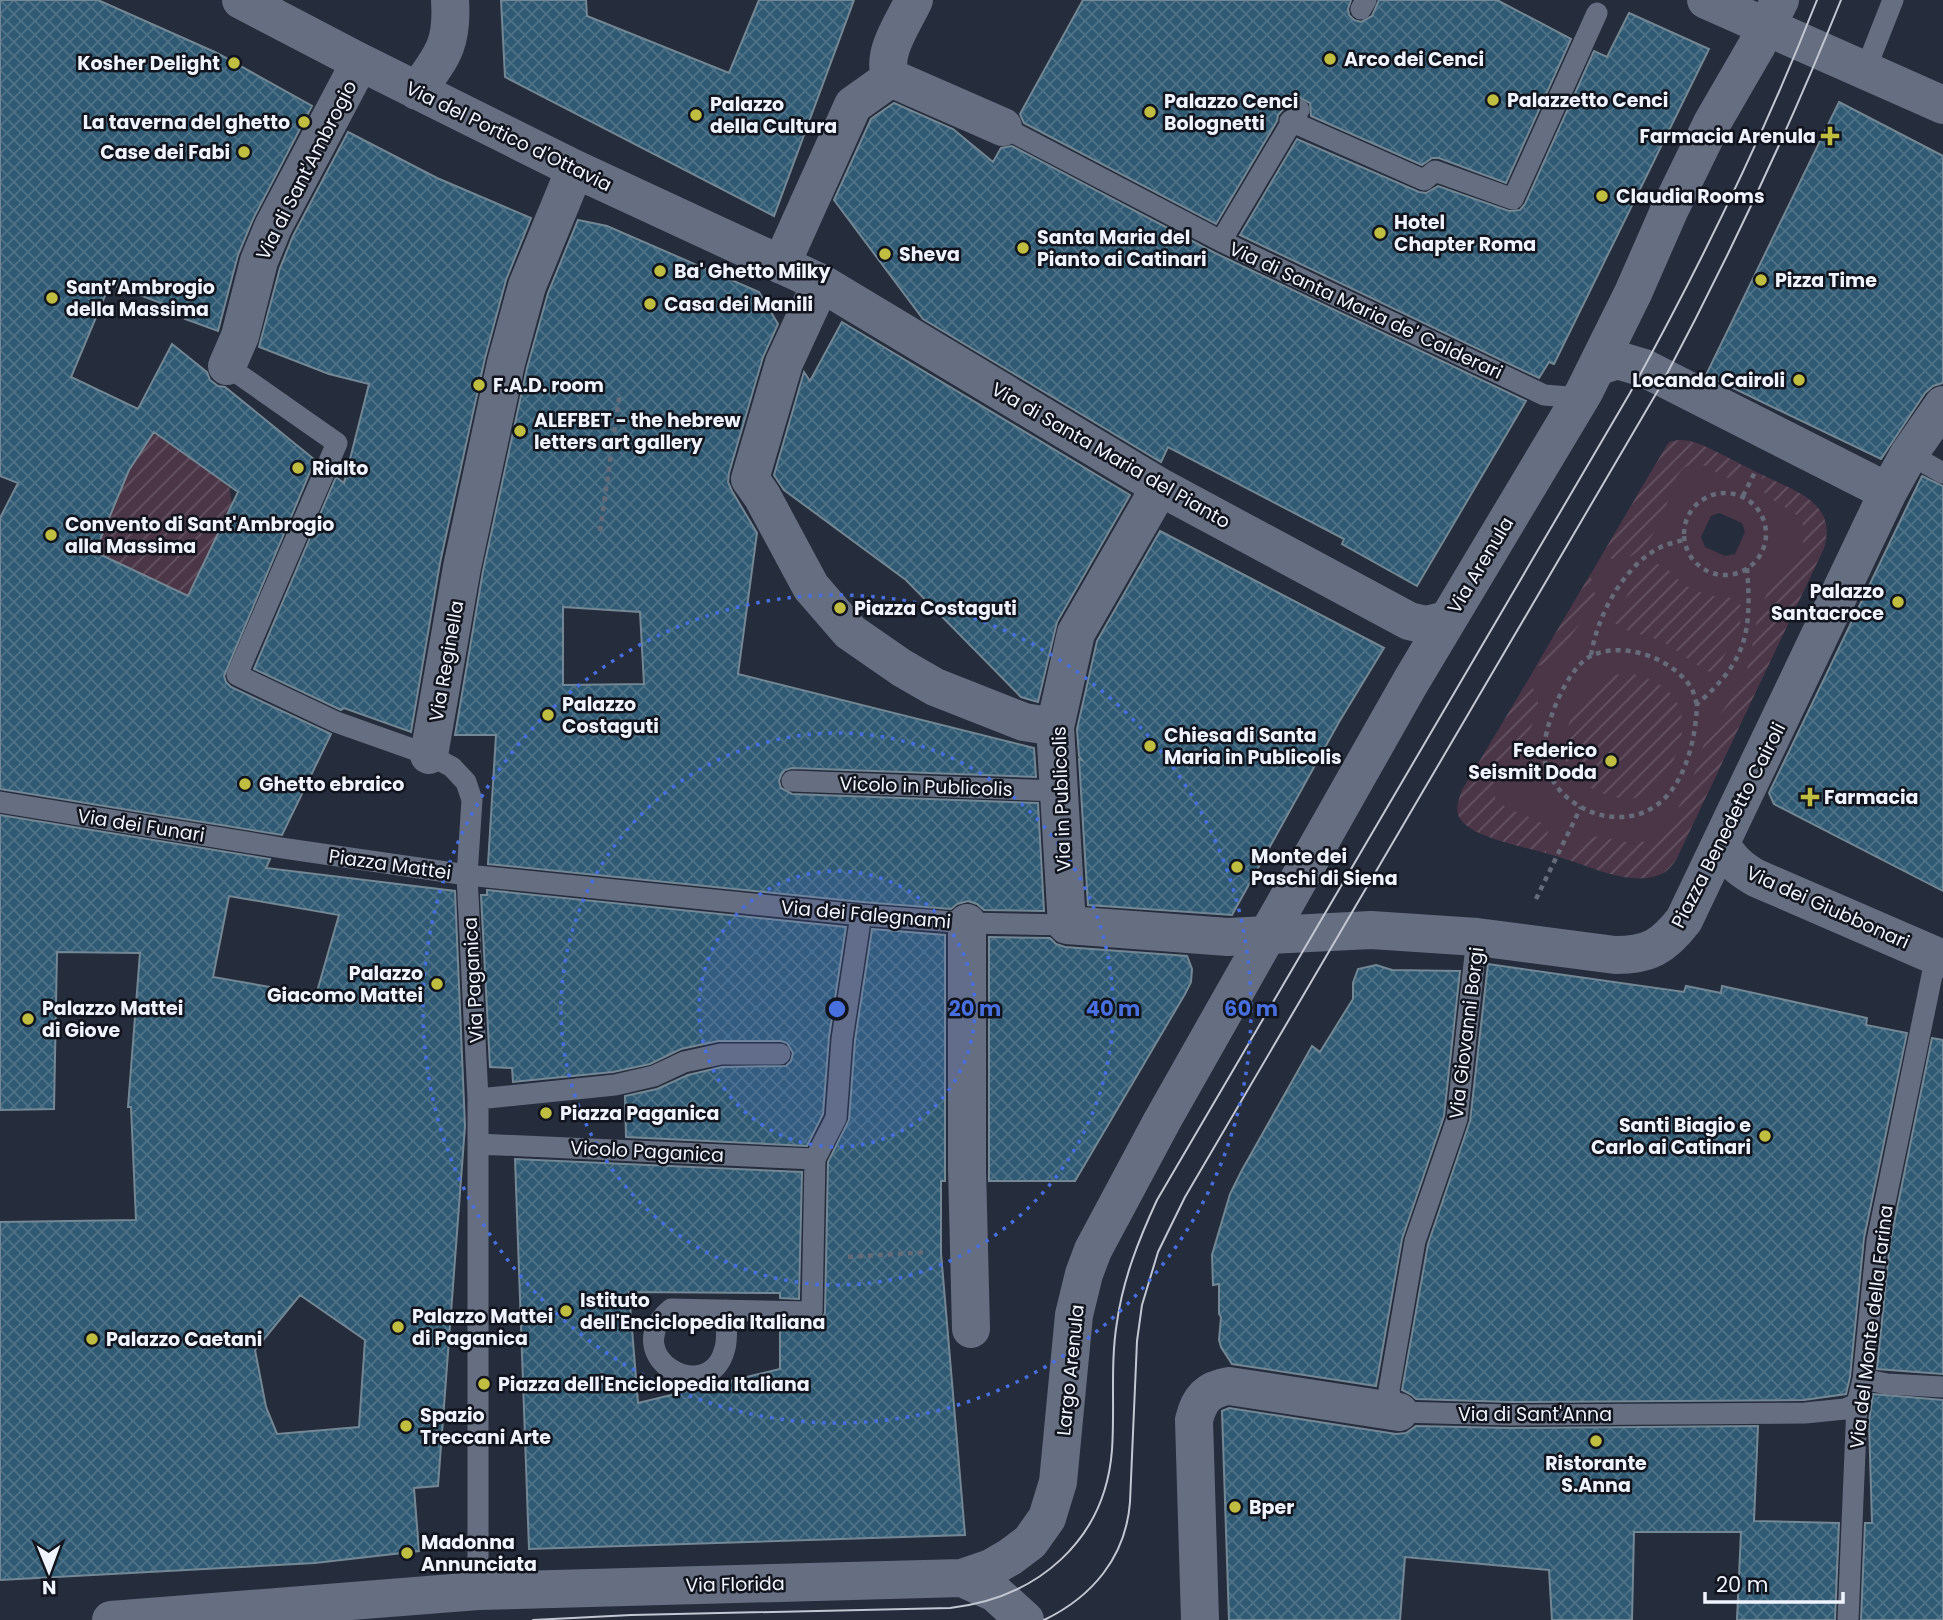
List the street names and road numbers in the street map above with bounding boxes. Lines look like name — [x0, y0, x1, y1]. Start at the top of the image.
street label: Via del Portico d'Ottavia — [401, 75, 616, 198]
street label: Via di Sant'Ambrogio — [249, 76, 363, 265]
street label: Via di Santa Maria de' Calderari — [1225, 235, 1507, 386]
street label: Via di Santa Maria del Pianto — [986, 376, 1235, 535]
street label: Via Arenula — [1441, 512, 1520, 619]
street label: Via Reginella — [423, 598, 470, 724]
street label: Piazza Benedetto Cairoli — [1665, 718, 1792, 933]
street label: Via in Publicolis — [1045, 726, 1078, 872]
street label: Vicolo in Publicolis — [839, 770, 1013, 803]
street label: Via dei Funari — [75, 802, 206, 849]
street label: Piazza Mattei — [327, 843, 453, 886]
street label: Via dei Giubbonari — [1742, 859, 1914, 956]
street label: Via dei Falegnami — [780, 894, 952, 935]
street label: Via Paganica — [457, 916, 490, 1044]
street label: Via Giovanni Borgi — [1443, 946, 1490, 1121]
street label: Vicolo Paganica — [569, 1134, 725, 1169]
street label: Via del Monte della Farina — [1843, 1204, 1900, 1450]
street label: Largo Arenula — [1050, 1303, 1091, 1437]
street label: Via di Sant'Anna — [1458, 1401, 1612, 1428]
street label: Via Florida — [685, 1570, 785, 1599]

